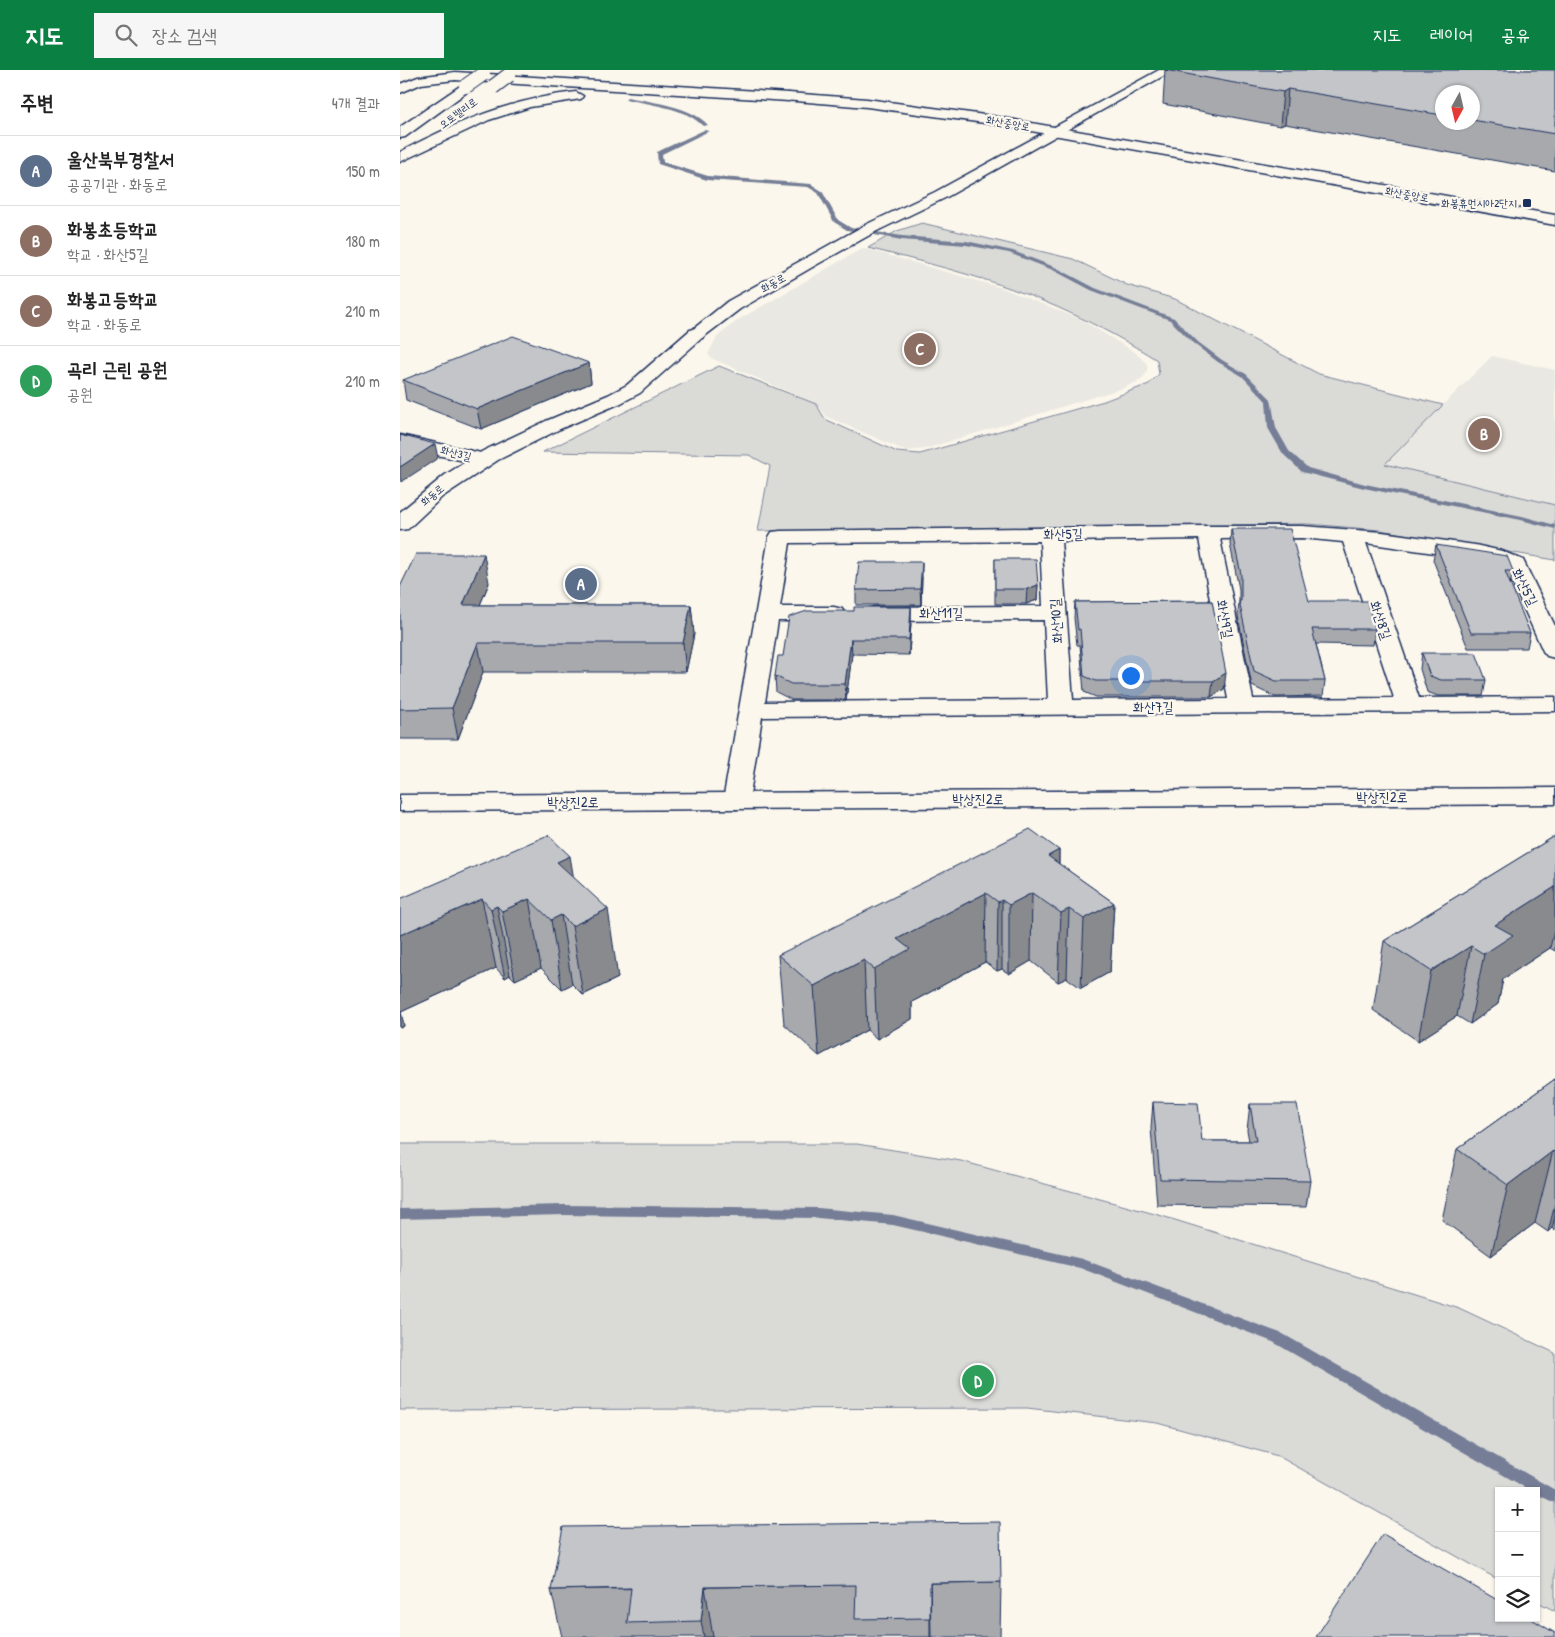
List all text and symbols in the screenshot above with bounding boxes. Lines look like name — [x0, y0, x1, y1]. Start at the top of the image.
search box — [94, 13, 444, 58]
text: 지도 — [25, 19, 64, 51]
icon: search — [112, 21, 140, 49]
text: 장소 검색 — [152, 22, 217, 48]
text: 지도 — [1373, 22, 1402, 47]
text: 레이어 — [1430, 22, 1473, 47]
text: 공유 — [1501, 22, 1530, 47]
north arrow — [1435, 85, 1480, 130]
text: 주변 — [20, 88, 54, 117]
text: 4개 결과 — [332, 92, 380, 114]
street label: 오토밸리로 — [436, 94, 480, 132]
street label: 화산중앙로 — [985, 112, 1031, 134]
text: 울산북부경찰서 — [67, 146, 174, 172]
text: A — [32, 160, 40, 182]
text: 150 m — [346, 160, 380, 182]
text: 공공기관 · 화동로 — [67, 173, 168, 195]
street label: 화산중앙로 — [1384, 183, 1430, 205]
place label: 화봉휴먼시아2단지 — [1441, 196, 1517, 210]
marker: 화봉휴먼시아2단지 — [1521, 197, 1533, 209]
text: 화봉초등학교 — [67, 216, 159, 242]
text: B — [32, 230, 40, 252]
text: 180 m — [346, 230, 380, 252]
text: 학교 · 화산5길 — [67, 243, 149, 265]
street label: 화동로 — [758, 270, 788, 296]
text: 화봉고등학교 — [67, 286, 159, 312]
text: C — [32, 300, 40, 322]
text: 210 m — [345, 300, 380, 322]
text: 학교 · 화동로 — [67, 313, 142, 335]
pin: C — [904, 330, 936, 368]
text: 곡리 근린 공원 — [67, 356, 167, 382]
text: D — [32, 370, 40, 392]
text: 210 m — [345, 370, 380, 392]
text: 공원 — [67, 383, 93, 405]
pin: B — [1468, 415, 1500, 453]
street label: 화산3길 — [439, 442, 473, 464]
street label: 화동로 — [417, 481, 447, 509]
street label: 화산5길 — [1043, 524, 1084, 543]
pin: A — [565, 565, 597, 603]
street label: 화산5길 — [1508, 565, 1543, 609]
street label: 화산10길 — [1044, 597, 1067, 644]
street label: 화산9길 — [1212, 598, 1239, 641]
street label: 화산8길 — [1366, 598, 1397, 642]
street label: 화산11길 — [919, 603, 964, 622]
your location — [1118, 663, 1144, 689]
street label: 화산7길 — [1133, 697, 1174, 716]
street label: 박상진2로 — [1356, 787, 1408, 806]
street label: 박상진2로 — [952, 789, 1004, 808]
street label: 박상진2로 — [547, 792, 599, 811]
pin: D — [962, 1362, 994, 1400]
map controls — [1495, 1487, 1540, 1622]
button: + — [1495, 1487, 1540, 1532]
button: − — [1495, 1532, 1540, 1577]
button: layers — [1495, 1577, 1540, 1622]

